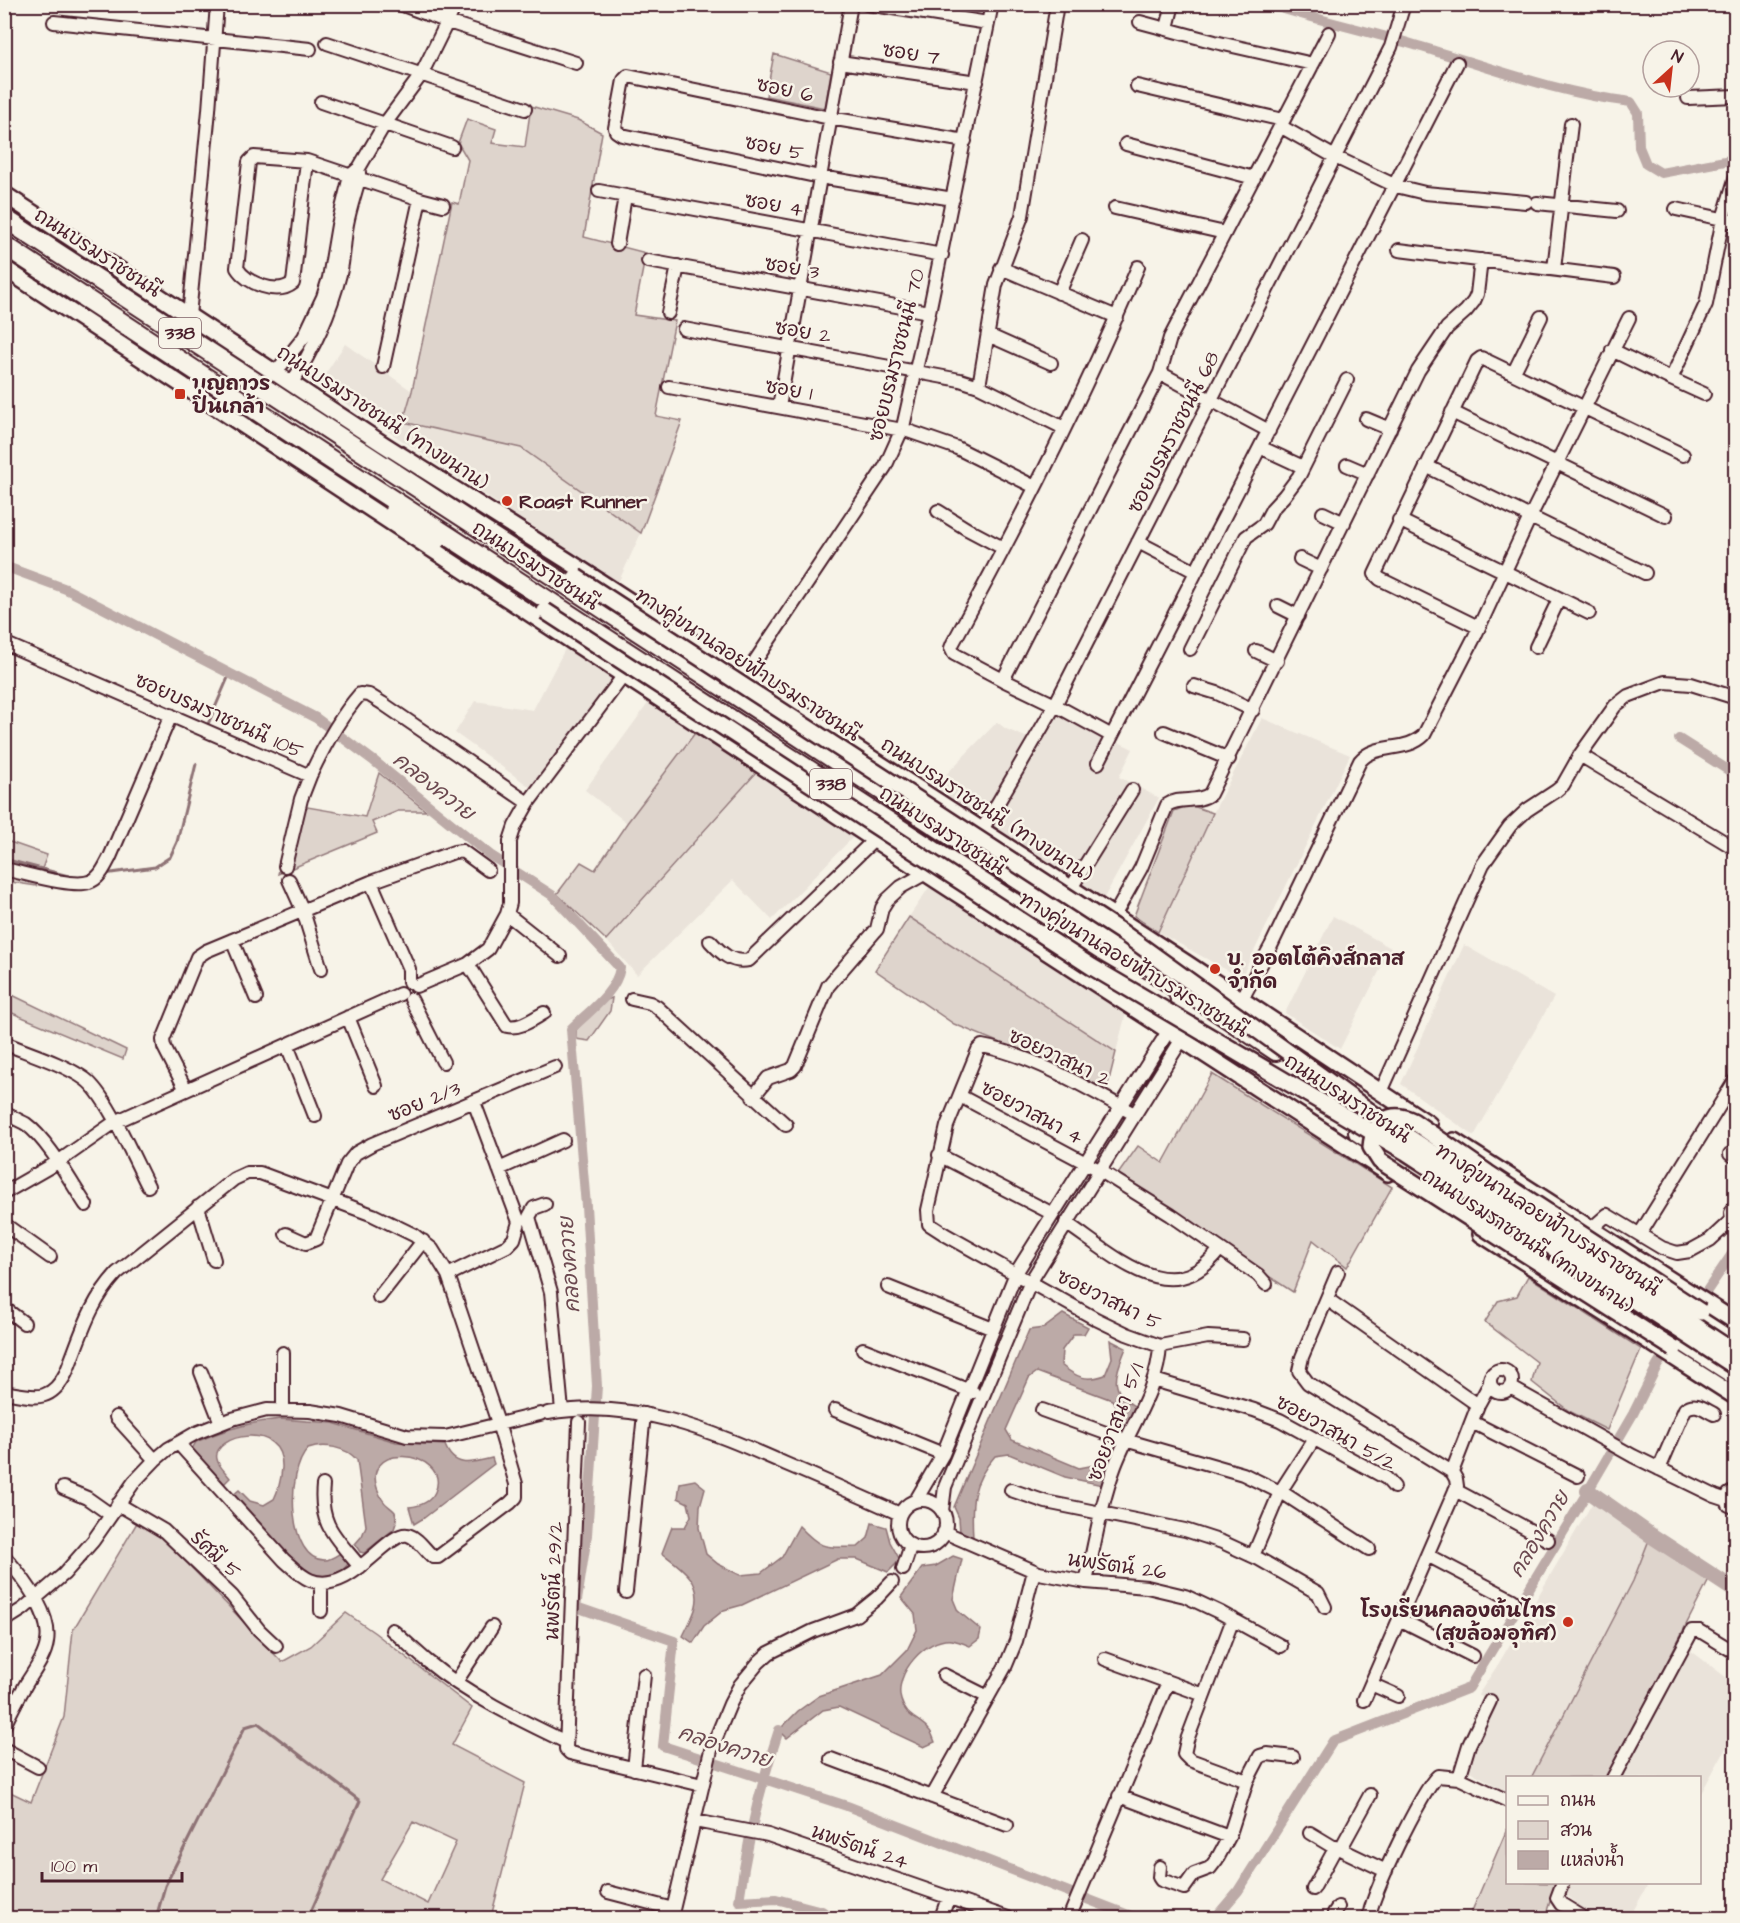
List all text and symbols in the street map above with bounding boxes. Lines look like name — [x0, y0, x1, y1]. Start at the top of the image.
street label: ซอย 7 — [880, 36, 941, 72]
north arrow — [1641, 39, 1701, 99]
text: N — [1668, 44, 1687, 69]
street label: ซอย 6 — [754, 70, 816, 110]
street label: ซอย 5 — [742, 128, 806, 168]
street label: ซอย 4 — [742, 186, 806, 224]
street label: ถนนบรมราชชนนี — [29, 201, 167, 305]
street label: ซอย 3 — [762, 249, 822, 287]
street label: ซอยบรมราชชนนี 70 — [862, 265, 932, 445]
street label: ซอย 2 — [772, 313, 834, 351]
road number: 338 — [159, 318, 201, 348]
street label: ถนนบรมราชชนนี (ทางขนาน) — [271, 339, 494, 497]
street label: ซอยบรมราชชนนี 68 — [1121, 347, 1227, 518]
place label: บุญถาวร ปิ่นเกล้า — [192, 370, 270, 421]
street label: ซอย 1 — [763, 372, 815, 408]
marker: บุญถาวร ปิ่นเกล้า — [173, 387, 187, 401]
place label: Roast Runner — [519, 488, 648, 516]
marker: Roast Runner — [500, 494, 514, 508]
street label: ถนนบรมราชชนนี — [467, 514, 605, 618]
street label: ทางคู่ขนานลอยฟ้าบรมราชชนนี — [629, 581, 866, 749]
street label: ซอยบรมราชชนนี 105 — [130, 666, 307, 766]
street label: ถนนบรมราชชนนี (ทางขนาน) — [877, 732, 1097, 886]
water label: คลองควาย — [387, 745, 482, 829]
road number: 338 — [810, 769, 852, 799]
street label: ถนนบรมราชชนนี — [875, 780, 1011, 880]
street label: ทางคู่ขนานลอยฟ้าบรมราชชนนี — [1013, 884, 1254, 1046]
place label: บ. ออตโต้คิงส์กลาส จำกัด — [1227, 945, 1405, 996]
marker: บ. ออตโต้คิงส์กลาส จำกัด — [1208, 962, 1222, 976]
street label: ซอยวาสนา 2 — [1004, 1022, 1116, 1094]
street label: ถนนบรมราชชนนี — [1279, 1047, 1417, 1151]
street label: ซอยวาสนา 4 — [975, 1074, 1088, 1152]
street label: ซอย 2/3 — [384, 1075, 465, 1129]
street label: ทางคู่ขนานลอยฟ้าบรมราชชนนี — [1429, 1136, 1666, 1304]
street label: ถนนบรมราชชนนี (ทางขนาน) — [1416, 1162, 1639, 1320]
water label: คลองควาย — [552, 1214, 587, 1314]
street label: ซอยวาสนา 5 — [1052, 1263, 1165, 1337]
street label: ซอยวาสนา 5/1 — [1081, 1359, 1151, 1486]
street label: ซอยวาสนา 5/2 — [1270, 1388, 1401, 1478]
water label: คลองควาย — [1502, 1484, 1578, 1583]
street label: นพรัตน์ 29/2 — [538, 1521, 570, 1641]
street label: รัศมี 5 — [184, 1524, 247, 1585]
street label: นพรัตน์ 26 — [1066, 1545, 1169, 1587]
place label: โรงเรียนคลองต้นไทร (สุขล้อมอุทิศ) — [1360, 1597, 1556, 1648]
marker: โรงเรียนคลองต้นไทร (สุขล้อมอุทิศ) — [1561, 1615, 1575, 1629]
water label: คลองควาย — [675, 1718, 777, 1776]
legend — [1506, 1776, 1701, 1884]
text: ถนน — [1560, 1788, 1595, 1813]
street label: นพรัตน์ 24 — [807, 1817, 912, 1877]
text: สวน — [1560, 1818, 1592, 1843]
text: แหล่งน้ำ — [1560, 1843, 1624, 1873]
scale bar — [42, 1845, 182, 1883]
text: 100 m — [51, 1854, 97, 1879]

